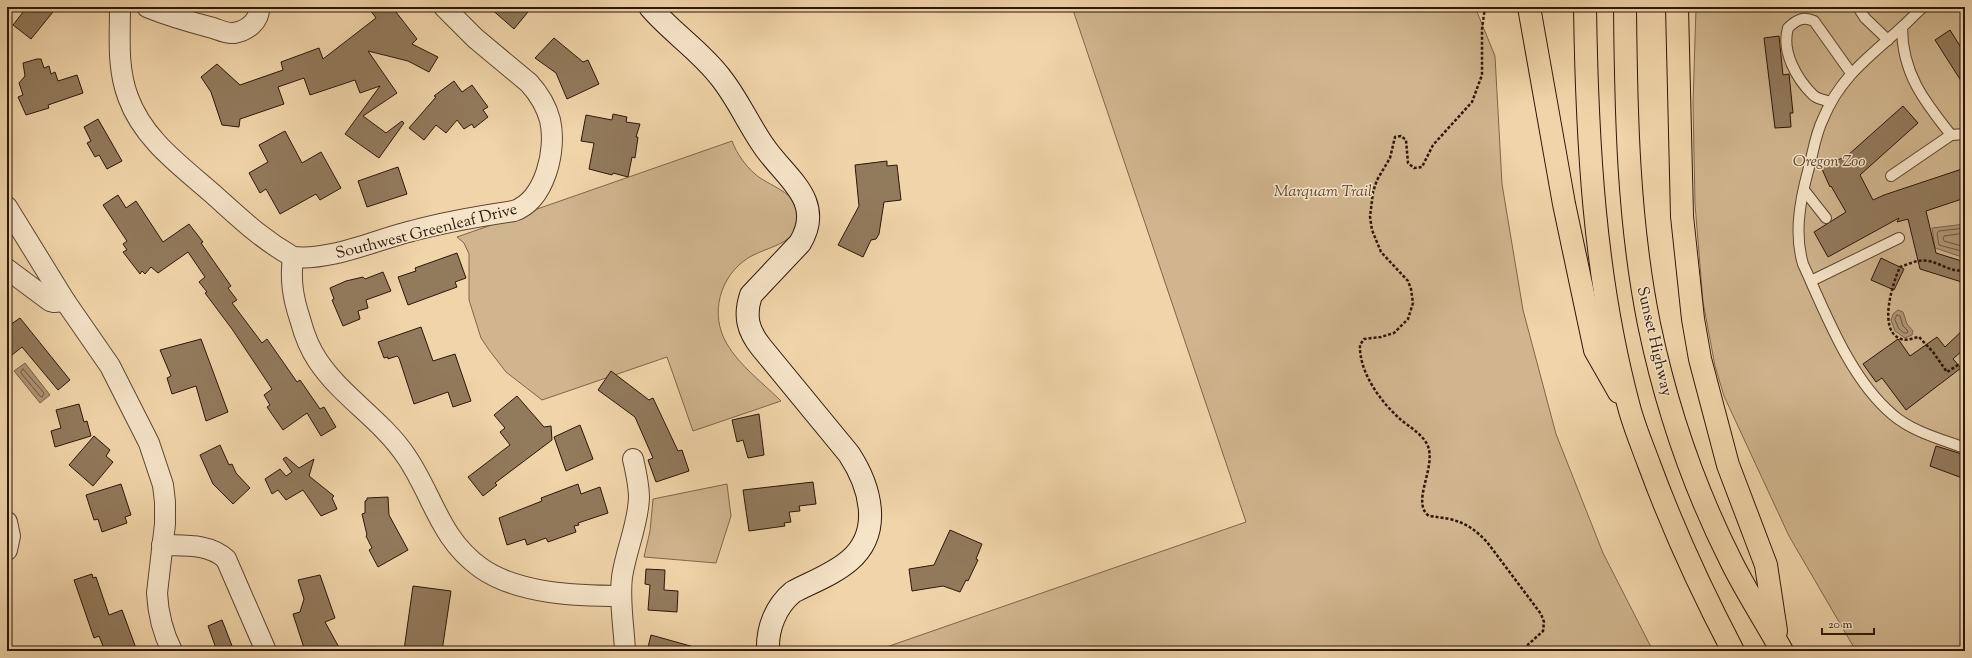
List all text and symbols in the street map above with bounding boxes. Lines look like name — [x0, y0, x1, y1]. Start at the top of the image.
park label: Oregon Zoo — [1793, 151, 1865, 174]
park label: Marquam Trail — [1274, 181, 1372, 204]
street label: Southwest Greenleaf Drive — [333, 199, 520, 266]
street label: Sunset Highway — [1630, 284, 1677, 399]
scale bar — [1822, 610, 1874, 636]
text: 20 m — [1828, 616, 1853, 634]

